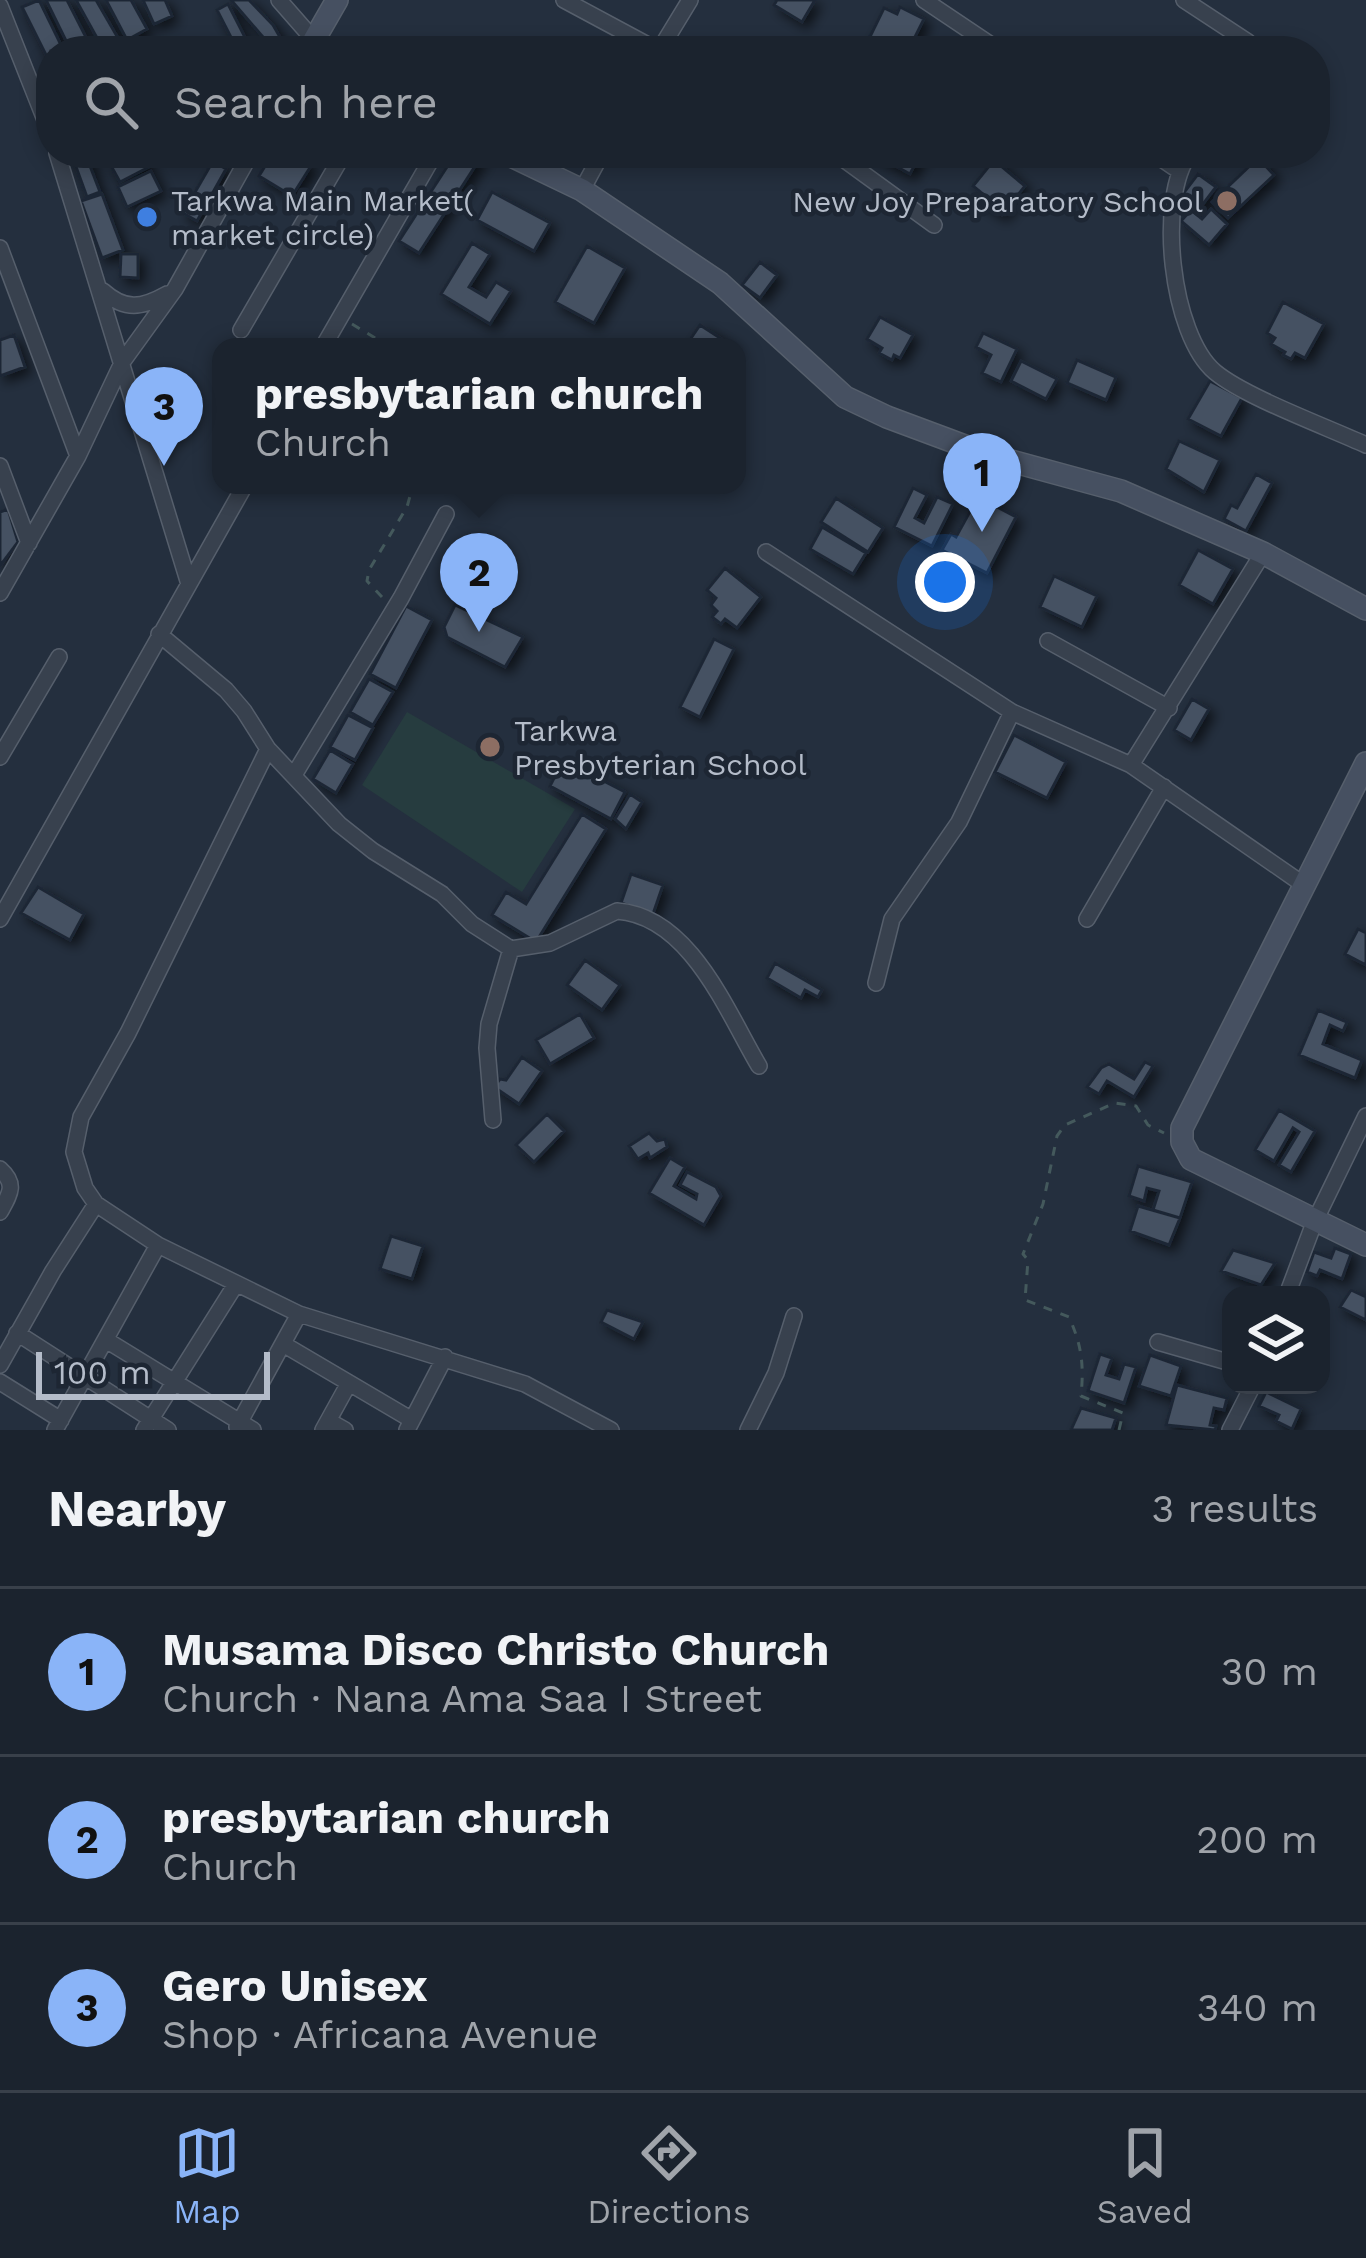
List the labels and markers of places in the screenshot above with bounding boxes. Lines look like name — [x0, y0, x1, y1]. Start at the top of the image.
place label: Tarkwa Main Market( market circle) — [171, 183, 474, 252]
place label: New Joy Preparatory School — [792, 184, 1203, 219]
marker: New Joy Preparatory School — [1214, 188, 1240, 214]
marker: Tarkwa Main Market( market circle) — [134, 204, 160, 230]
pin: 3 — [125, 367, 203, 466]
pin: 1 — [943, 433, 1021, 532]
pin: 2 — [440, 533, 518, 632]
place label: Tarkwa Presbyterian School — [514, 713, 807, 782]
marker: Tarkwa Presbyterian School — [477, 734, 503, 760]

